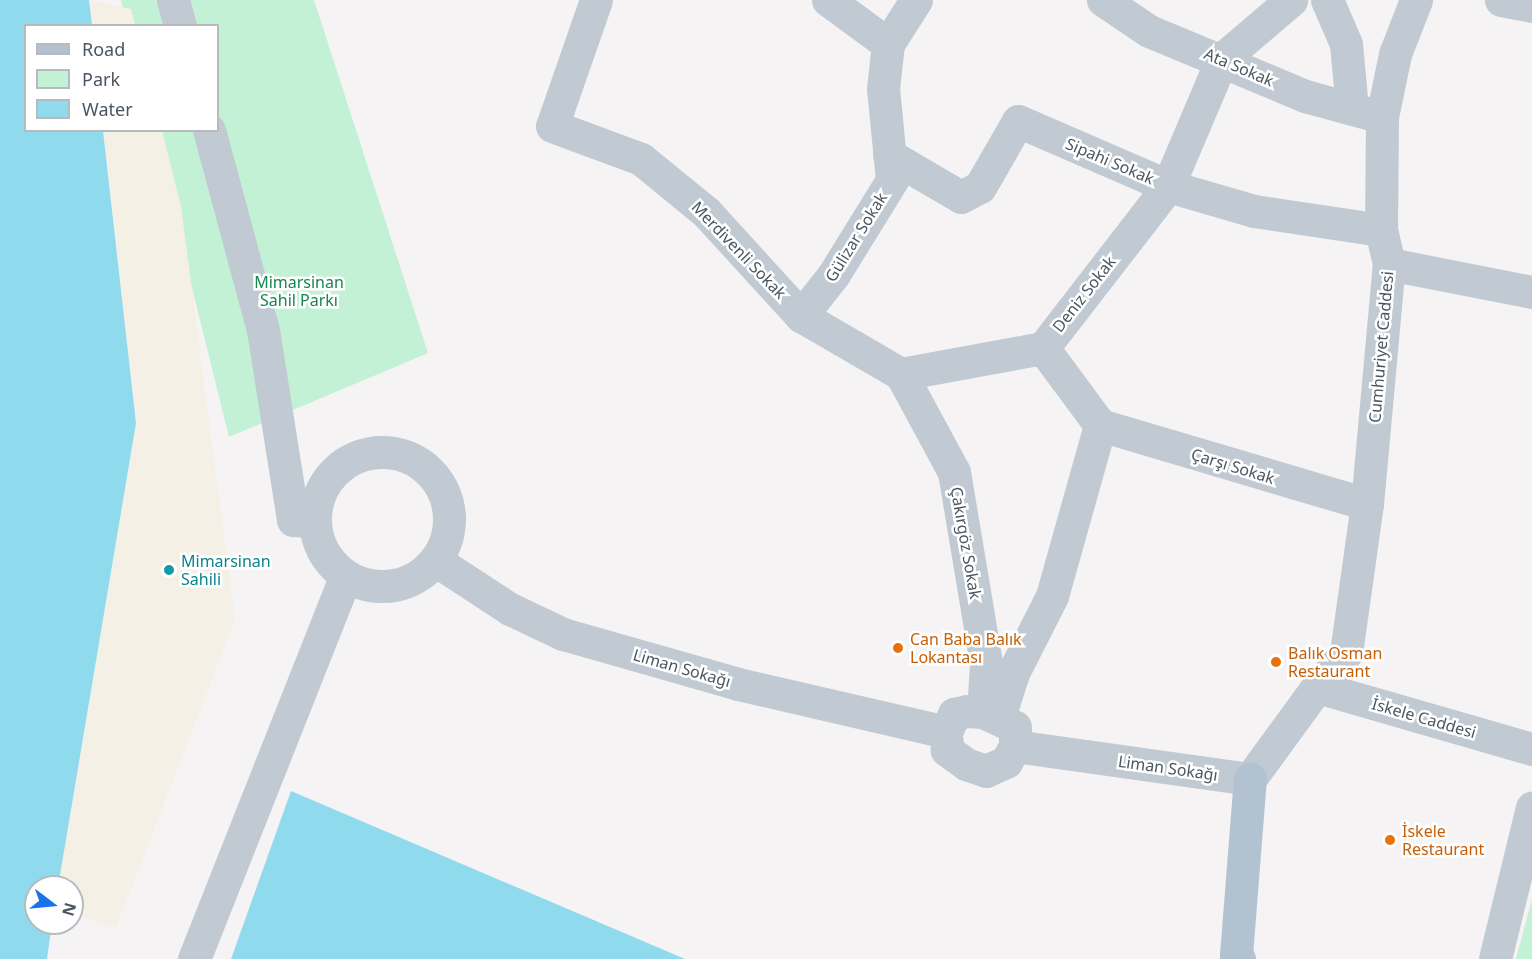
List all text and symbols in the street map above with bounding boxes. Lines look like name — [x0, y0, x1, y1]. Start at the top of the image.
legend — [24, 24, 219, 132]
text: Road — [82, 37, 125, 61]
street label: Ata Sokak — [1201, 44, 1277, 90]
text: Park — [82, 67, 120, 91]
text: Water — [82, 97, 133, 121]
street label: Sipahi Sokak — [1063, 134, 1157, 188]
street label: Gülizar Sokak — [821, 189, 891, 285]
street label: Merdivenli Sokak — [688, 197, 790, 303]
street label: Deniz Sokak — [1048, 252, 1120, 336]
street label: Cumhuriyet Caddesi — [1365, 270, 1397, 424]
park label: Mimarsinan Sahil Parkı — [254, 272, 344, 310]
street label: Çarşı Sokak — [1189, 444, 1277, 488]
street label: Çakırgöz Sokak — [947, 485, 985, 601]
place label: Mimarsinan Sahili — [181, 551, 271, 589]
marker: Mimarsinan Sahili — [162, 563, 176, 577]
place label: Can Baba Balık Lokantası — [910, 629, 1022, 667]
marker: Can Baba Balık Lokantası — [891, 641, 905, 655]
place label: Balık Osman Restaurant — [1288, 643, 1382, 681]
street label: Liman Sokağı — [631, 645, 733, 691]
marker: Balık Osman Restaurant — [1269, 655, 1283, 669]
street label: İskele Caddesi — [1370, 694, 1478, 742]
street label: Liman Sokağı — [1117, 752, 1219, 784]
place label: İskele Restaurant — [1402, 821, 1484, 859]
marker: İskele Restaurant — [1383, 833, 1397, 847]
north arrow — [24, 875, 84, 935]
text: N — [57, 900, 82, 919]

